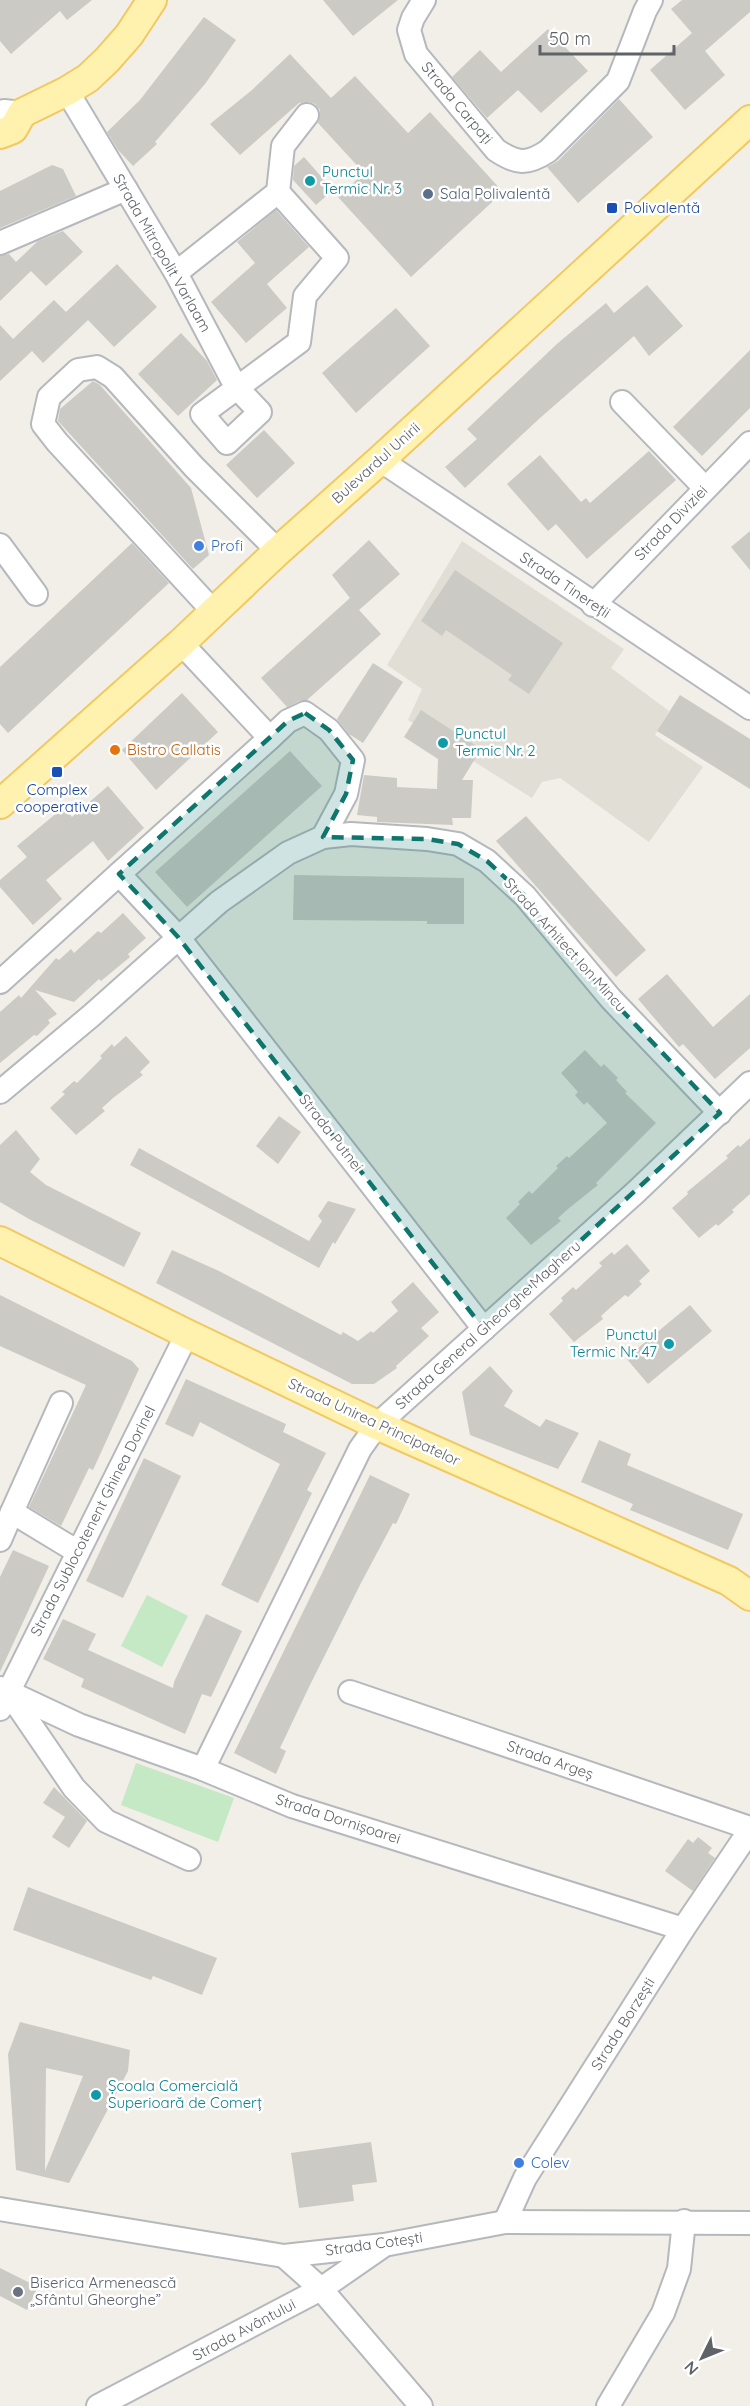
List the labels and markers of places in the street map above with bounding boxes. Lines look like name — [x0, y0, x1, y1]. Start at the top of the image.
place label: Punctul Termic Nr. 3 — [322, 162, 402, 198]
marker: Punctul Termic Nr. 3 — [303, 174, 317, 188]
place label: Sala Polivalentă — [440, 184, 550, 203]
marker: Sala Polivalentă — [421, 187, 435, 201]
place label: Polivalentă — [624, 198, 700, 217]
marker: Polivalentă — [605, 201, 619, 215]
place label: Profi — [211, 536, 243, 555]
marker: Profi — [192, 539, 206, 553]
place label: Punctul Termic Nr. 2 — [455, 724, 536, 760]
marker: Punctul Termic Nr. 2 — [436, 736, 450, 750]
place label: Bistro Callatis — [127, 740, 221, 759]
marker: Bistro Callatis — [108, 743, 122, 757]
marker: Complex cooperative — [50, 765, 64, 779]
place label: Complex cooperative — [16, 780, 98, 816]
place label: Punctul Termic Nr. 47 — [570, 1325, 657, 1361]
marker: Punctul Termic Nr. 47 — [662, 1337, 676, 1351]
place label: Școala Comercială Superioară de Comerț — [108, 2076, 262, 2112]
marker: Școala Comercială Superioară de Comerț — [89, 2088, 103, 2102]
place label: Colev — [531, 2153, 570, 2172]
marker: Colev — [512, 2156, 526, 2170]
place label: Biserica Armenească „Sfântul Gheorghe” — [30, 2273, 176, 2309]
marker: Biserica Armenească „Sfântul Gheorghe” — [11, 2285, 25, 2299]

